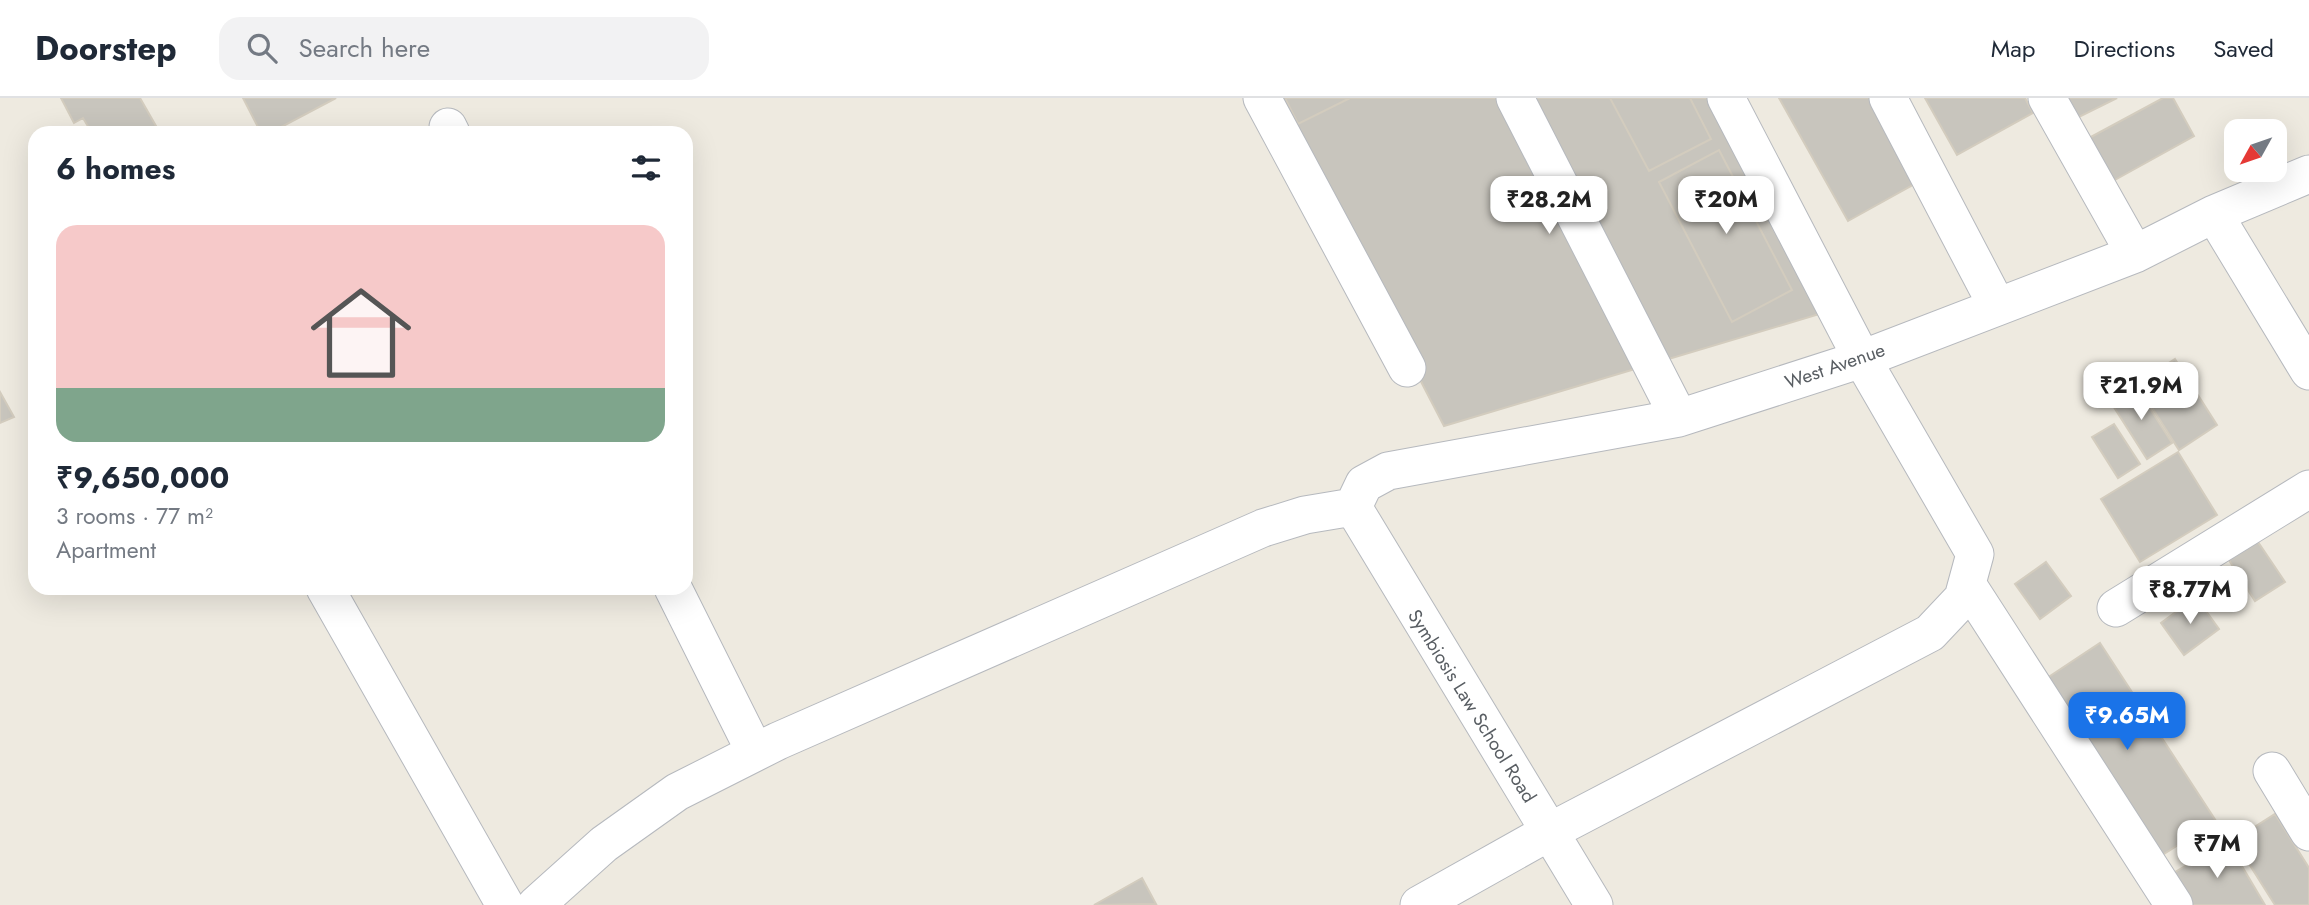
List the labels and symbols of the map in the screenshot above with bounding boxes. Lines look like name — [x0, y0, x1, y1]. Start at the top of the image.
north arrow — [2224, 119, 2287, 182]
pin: ₹28.2M — [1492, 176, 1606, 236]
pin: ₹20M — [1685, 176, 1767, 236]
street label: West Avenue — [1781, 336, 1889, 396]
pin: ₹21.9M — [2084, 362, 2198, 422]
pin: ₹8.77M — [2133, 566, 2247, 626]
street label: Symbiosis Law School Road — [1401, 604, 1543, 808]
pin: ₹9.65M — [2070, 692, 2184, 752]
pin: ₹7M — [2183, 820, 2251, 880]

